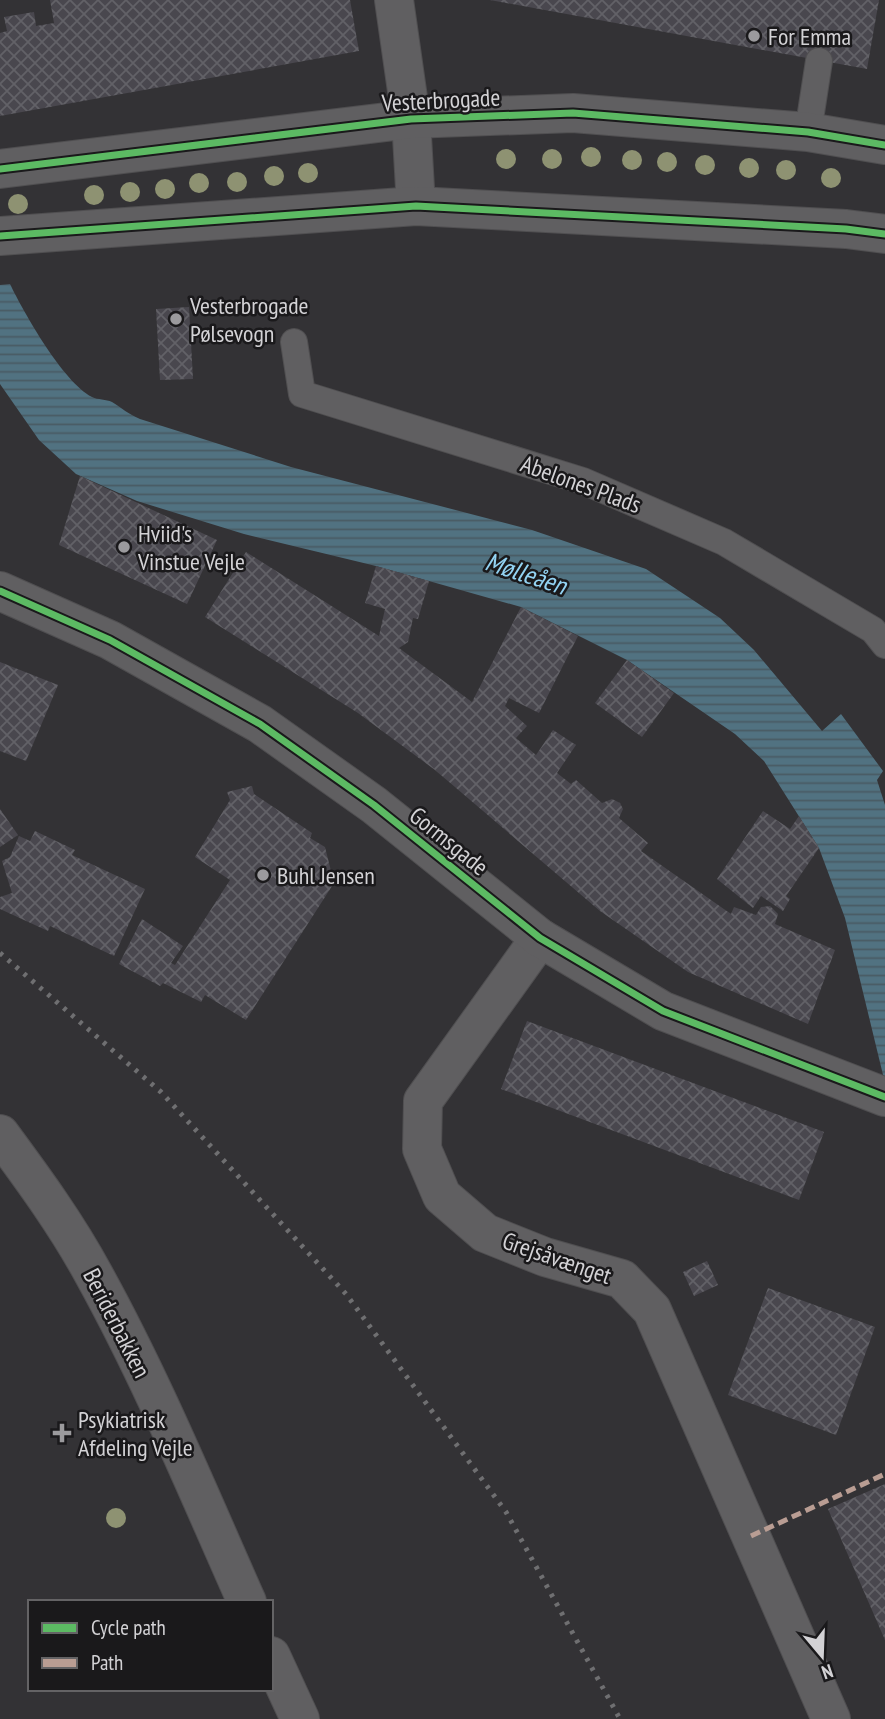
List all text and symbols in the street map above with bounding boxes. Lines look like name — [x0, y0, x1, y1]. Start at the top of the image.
place label: For Emma — [768, 21, 851, 52]
marker: For Emma — [746, 28, 762, 44]
street label: Vesterbrogade — [380, 81, 501, 119]
place label: Vesterbrogade Pølsevogn — [189, 290, 309, 349]
marker: Vesterbrogade Pølsevogn — [168, 311, 184, 327]
street label: Abelones Plads — [517, 448, 645, 520]
place label: Hviid's Vinstue Vejle — [137, 518, 245, 577]
marker: Hviid's Vinstue Vejle — [116, 539, 132, 555]
water label: Mølleåen — [481, 544, 572, 602]
street label: Gormsgade — [403, 800, 495, 882]
place label: Buhl Jensen — [277, 860, 375, 891]
marker: Buhl Jensen — [255, 867, 271, 883]
street label: Grejsåvænget — [498, 1225, 616, 1291]
street label: Beriderbakken — [76, 1263, 158, 1383]
place label: Psykiatrisk Afdeling Vejle — [78, 1404, 193, 1463]
marker: Psykiatrisk Afdeling Vejle — [52, 1423, 72, 1443]
legend — [28, 1600, 273, 1691]
text: Cycle path — [91, 1614, 166, 1641]
north arrow — [787, 1621, 857, 1691]
text: Path — [91, 1649, 123, 1676]
text: N — [819, 1659, 836, 1685]

